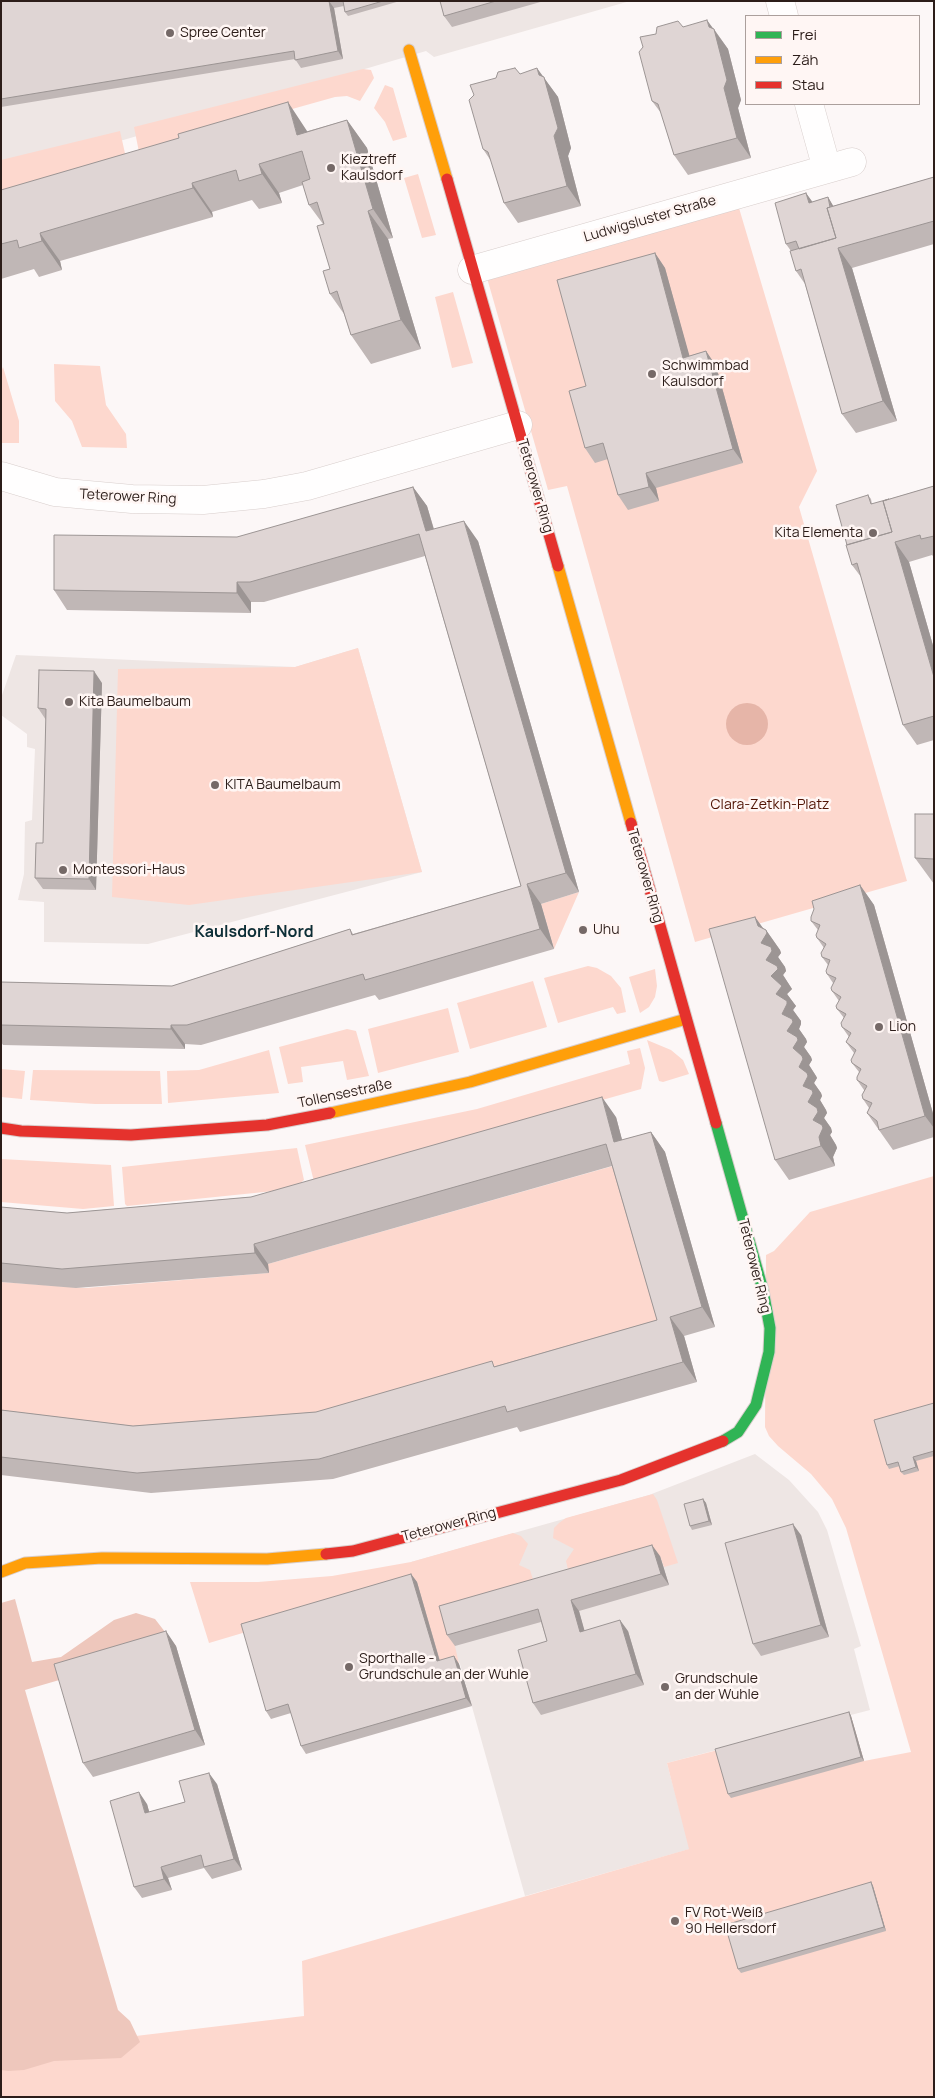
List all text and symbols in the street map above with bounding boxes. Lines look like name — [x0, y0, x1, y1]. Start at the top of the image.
legend — [745, 15, 920, 105]
text: Frei — [792, 24, 817, 45]
place label: Spree Center — [180, 25, 266, 41]
marker: Spree Center — [164, 27, 176, 39]
text: Zäh — [792, 49, 818, 70]
text: Stau — [792, 74, 825, 95]
place label: Kieztreff Kaulsdorf — [341, 152, 403, 184]
marker: Kieztreff Kaulsdorf — [325, 162, 337, 174]
street label: Ludwigsluster Straße — [582, 192, 718, 246]
place label: Schwimmbad Kaulsdorf — [662, 358, 749, 391]
marker: Schwimmbad Kaulsdorf — [646, 368, 658, 380]
street label: Teterower Ring — [514, 437, 556, 535]
street label: Teterower Ring — [79, 486, 177, 508]
place label: Kita Elementa — [775, 525, 863, 541]
marker: Kita Elementa — [867, 527, 879, 539]
place label: Kita Baumelbaum — [79, 694, 191, 710]
marker: Kita Baumelbaum — [63, 696, 75, 708]
place label: KITA Baumelbaum — [225, 777, 341, 793]
marker: KITA Baumelbaum — [209, 779, 221, 791]
park label: Clara-Zetkin-Platz — [711, 797, 829, 813]
street label: Teterower Ring — [624, 827, 666, 925]
place label: Montessori-Haus — [73, 862, 185, 878]
marker: Montessori-Haus — [57, 864, 69, 876]
place label: Uhu — [593, 922, 619, 938]
district label: Kaulsdorf-Nord — [194, 923, 314, 943]
marker: Uhu — [577, 924, 589, 936]
place label: Lion — [889, 1019, 916, 1035]
marker: Lion — [873, 1021, 885, 1033]
street label: Tollensestraße — [296, 1076, 394, 1112]
street label: Teterower Ring — [734, 1217, 774, 1315]
street label: Teterower Ring — [400, 1504, 498, 1546]
place label: Sporthalle - Grundschule an der Wuhle — [359, 1651, 529, 1684]
marker: Sporthalle - Grundschule an der Wuhle — [343, 1661, 355, 1673]
place label: Grundschule an der Wuhle — [675, 1671, 759, 1704]
marker: Grundschule an der Wuhle — [659, 1681, 671, 1693]
place label: FV Rot-Weiß 90 Hellersdorf — [685, 1905, 776, 1938]
marker: FV Rot-Weiß 90 Hellersdorf — [669, 1915, 681, 1927]

